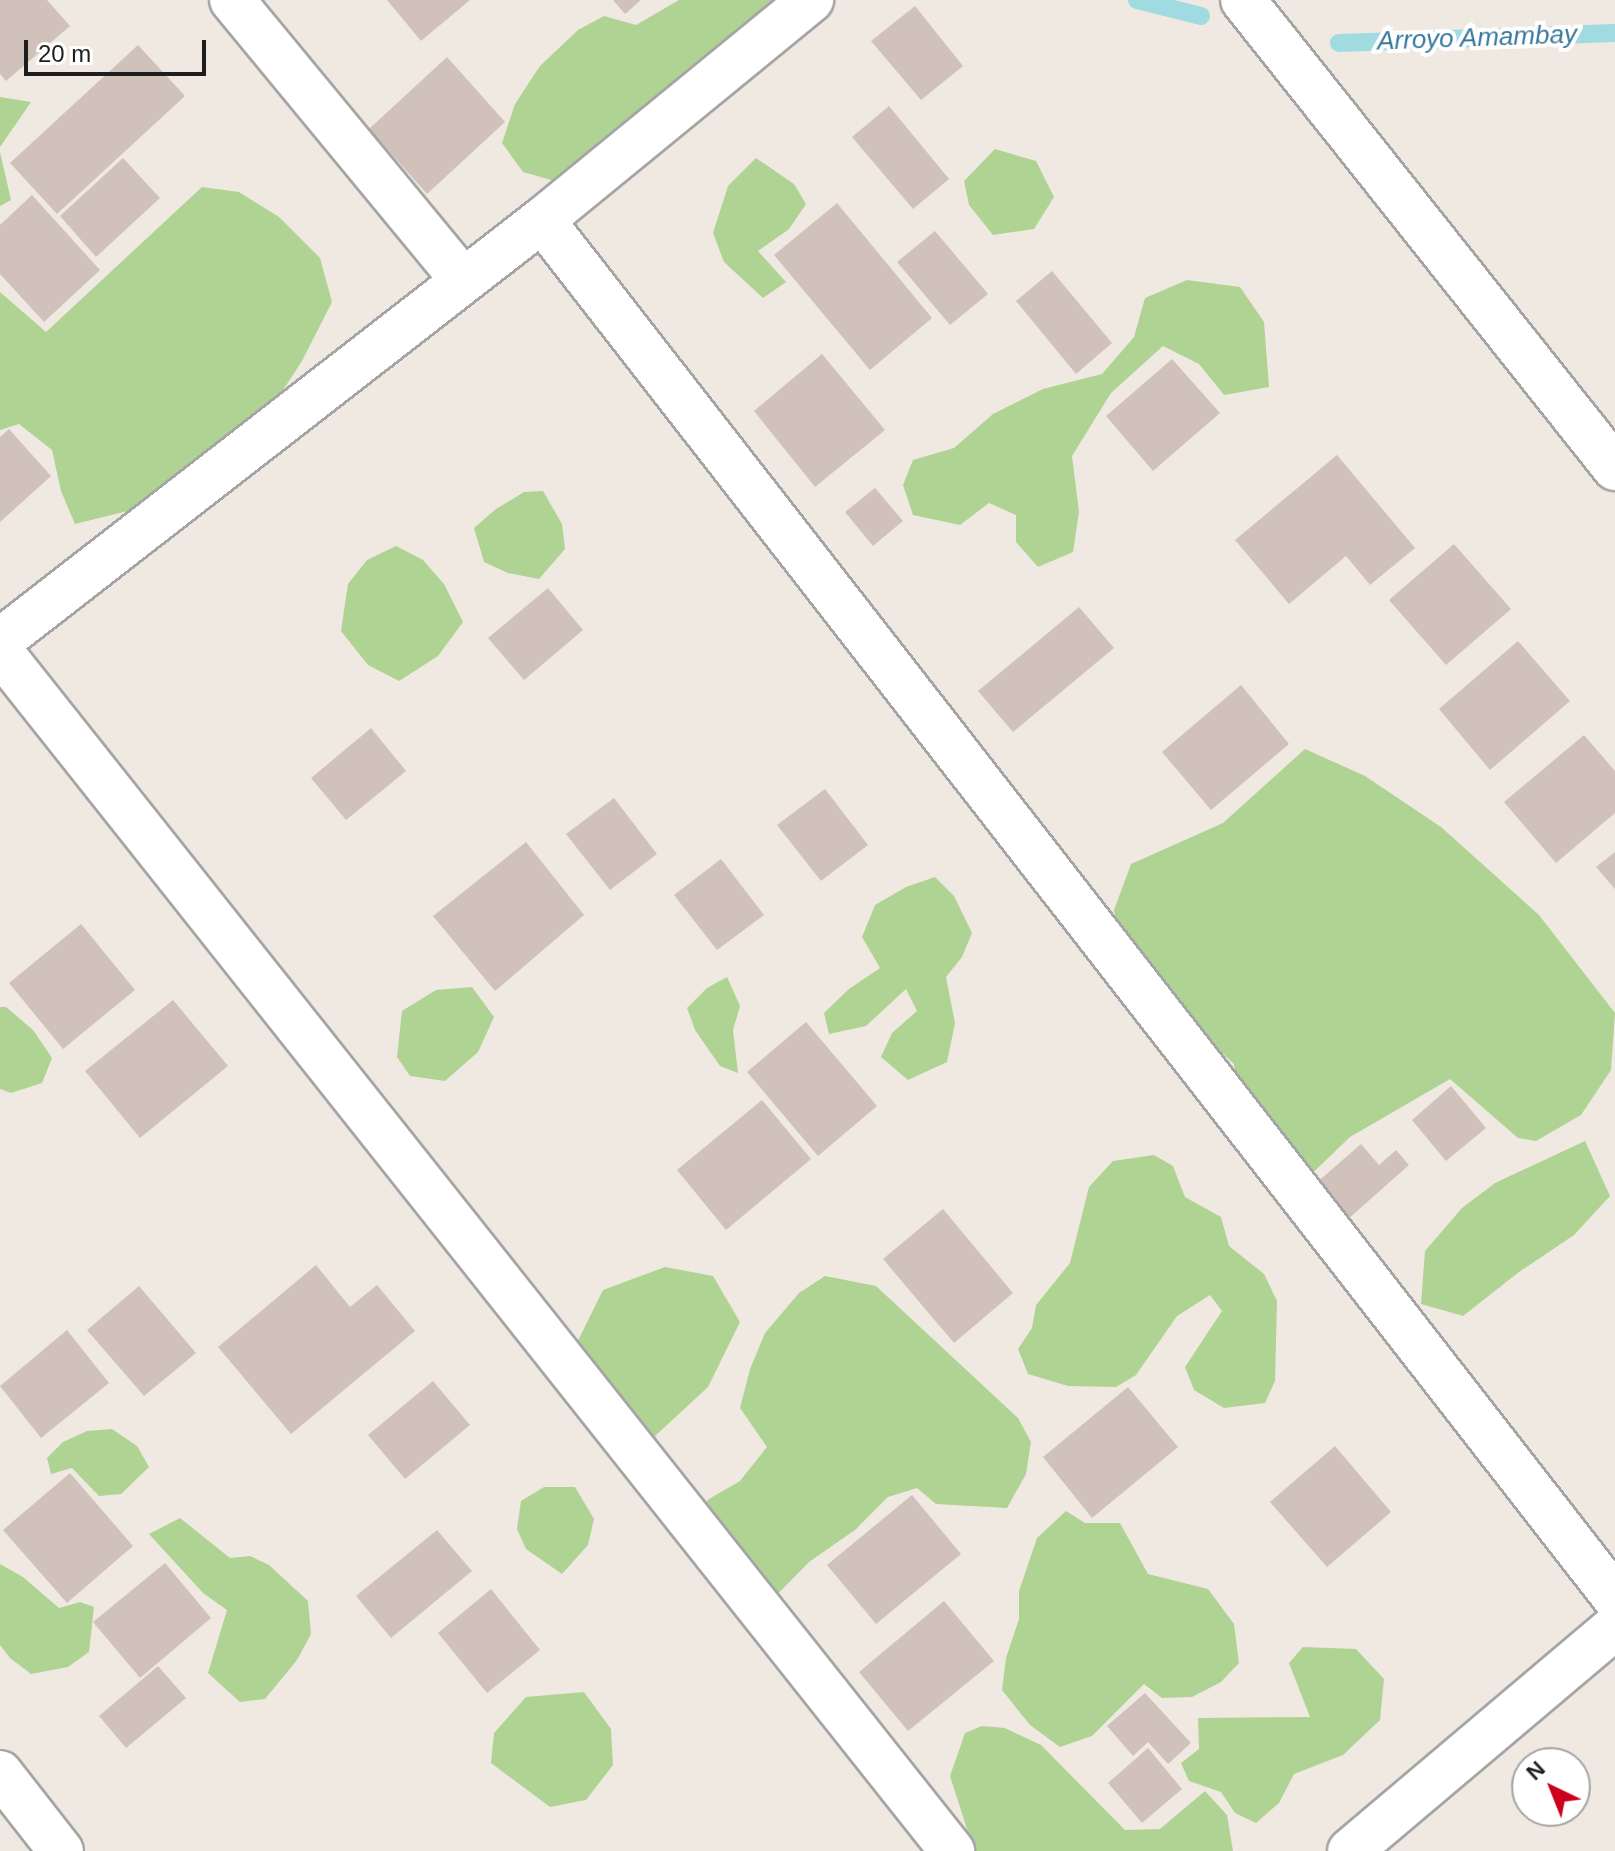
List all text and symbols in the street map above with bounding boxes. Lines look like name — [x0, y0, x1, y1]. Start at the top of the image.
water label: Arroyo Amambay — [1376, 19, 1578, 57]
scale bar — [28, 24, 210, 74]
text: 20 m — [38, 40, 91, 67]
north arrow — [1511, 1747, 1591, 1827]
text: N — [1521, 1756, 1550, 1785]

